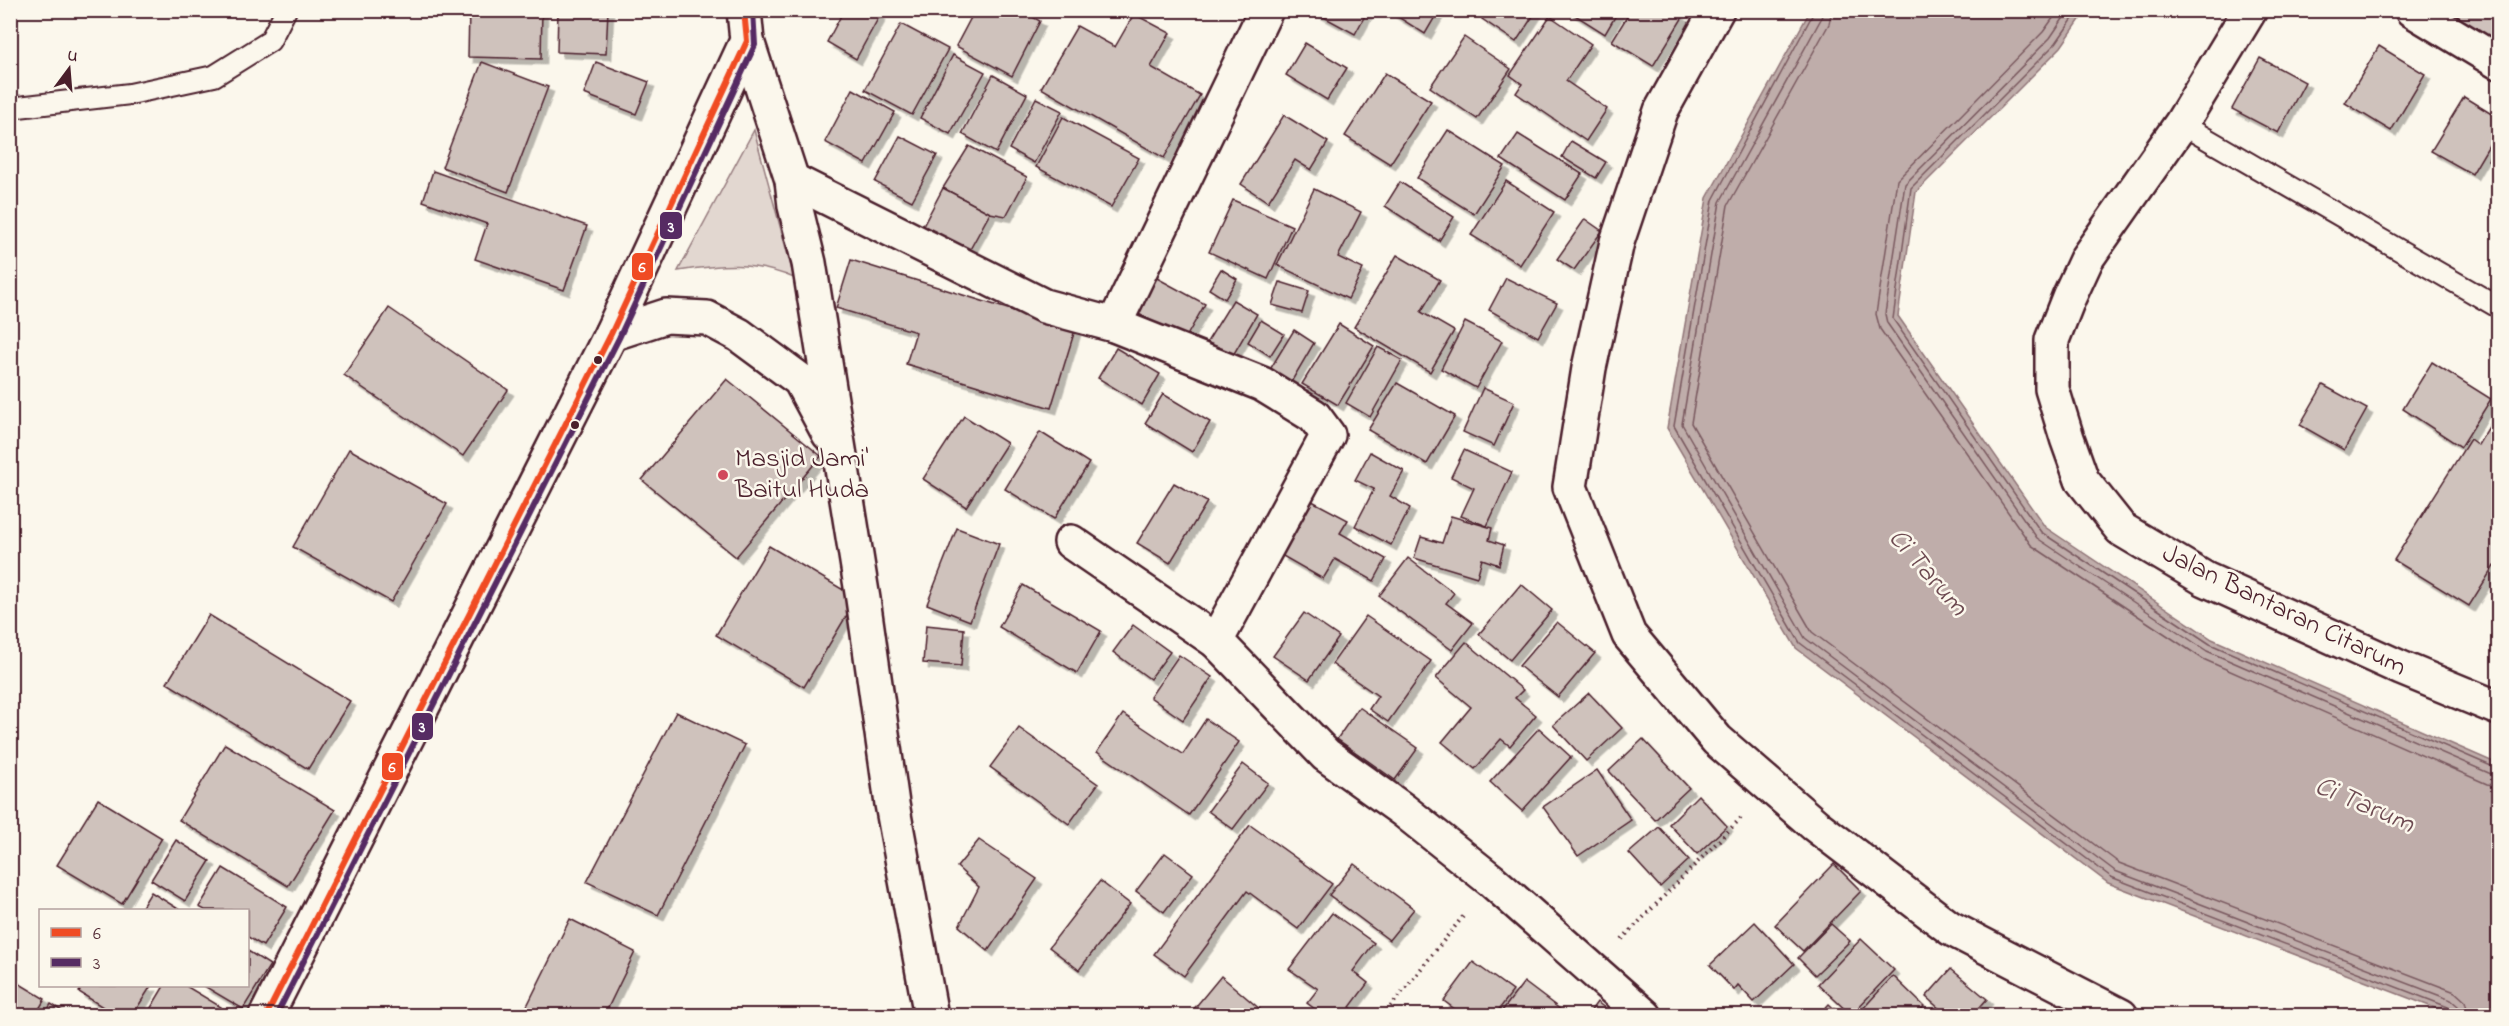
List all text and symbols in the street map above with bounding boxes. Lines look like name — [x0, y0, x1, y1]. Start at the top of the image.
north arrow — [39, 39, 99, 99]
text: U — [64, 44, 81, 69]
line badge: 3 — [659, 211, 683, 240]
text: 3 — [667, 216, 675, 240]
line badge: 6 — [631, 252, 654, 281]
text: 6 — [637, 256, 646, 280]
unlabelled marker — [592, 354, 604, 366]
unlabelled marker — [569, 419, 581, 431]
place label: Masjid Jami' Baitul Huda — [734, 440, 869, 510]
marker: Masjid Jami' Baitul Huda — [716, 468, 730, 482]
water label: Ci Tarum — [1877, 520, 1977, 626]
street label: Jalan Bantaran Citarum — [2155, 535, 2413, 687]
line badge: 3 — [411, 712, 434, 741]
text: 3 — [418, 716, 426, 740]
line badge: 6 — [381, 752, 404, 781]
text: 6 — [387, 756, 396, 780]
water label: Ci Tarum — [2308, 767, 2421, 845]
legend — [39, 909, 249, 987]
text: 6 — [93, 922, 101, 948]
text: 3 — [93, 952, 100, 978]

